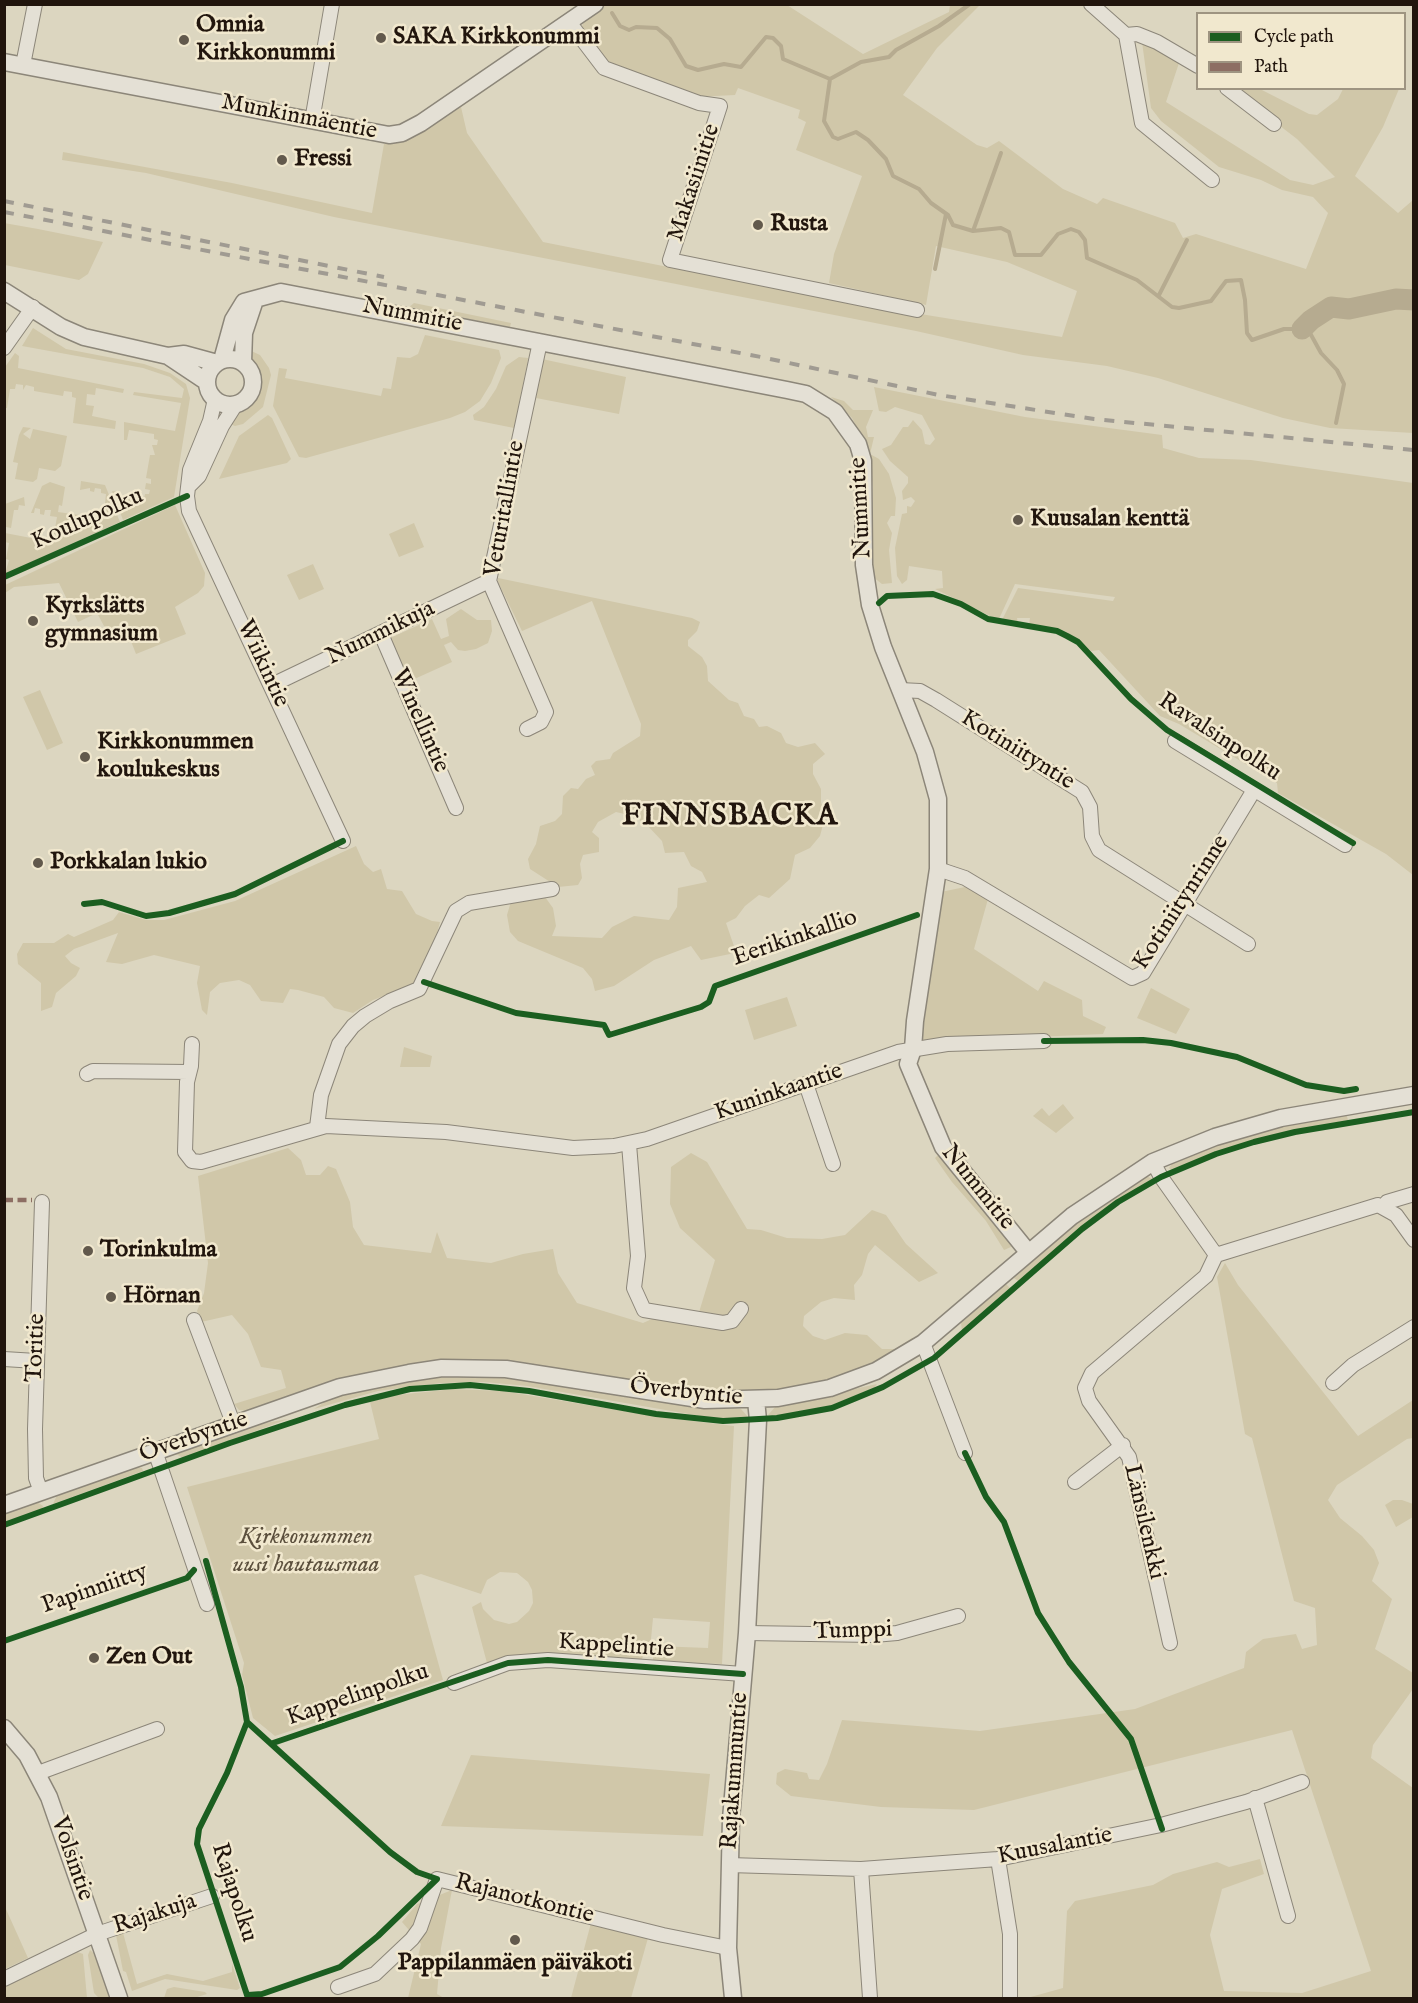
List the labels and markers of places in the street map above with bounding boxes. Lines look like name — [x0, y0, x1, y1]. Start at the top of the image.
place label: Omnia Kirkkonummi — [196, 12, 335, 68]
place label: SAKA Kirkkonummi — [393, 24, 600, 52]
marker: SAKA Kirkkonummi — [374, 31, 388, 45]
marker: Omnia Kirkkonummi — [177, 33, 191, 47]
place label: Fressi — [294, 146, 352, 174]
marker: Fressi — [275, 153, 289, 167]
place label: Rusta — [770, 211, 828, 239]
marker: Rusta — [751, 218, 765, 232]
place label: Kuusalan kenttä — [1030, 506, 1189, 534]
marker: Kuusalan kenttä — [1011, 513, 1025, 527]
place label: Kyrkslätts gymnasium — [45, 593, 158, 649]
marker: Kyrkslätts gymnasium — [26, 614, 40, 628]
place label: Kirkkonummen koulukeskus — [97, 729, 254, 785]
marker: Kirkkonummen koulukeskus — [78, 750, 92, 764]
place label: Porkkalan lukio — [50, 849, 207, 877]
marker: Porkkalan lukio — [31, 856, 45, 870]
place label: Torinkulma — [100, 1237, 217, 1265]
marker: Torinkulma — [81, 1244, 95, 1258]
place label: Hörnan — [123, 1283, 201, 1311]
marker: Hörnan — [104, 1290, 118, 1304]
place label: Zen Out — [106, 1644, 192, 1672]
marker: Zen Out — [87, 1651, 101, 1665]
marker: Pappilanmäen päiväkoti — [508, 1933, 522, 1947]
place label: Pappilanmäen päiväkoti — [398, 1950, 632, 1978]

